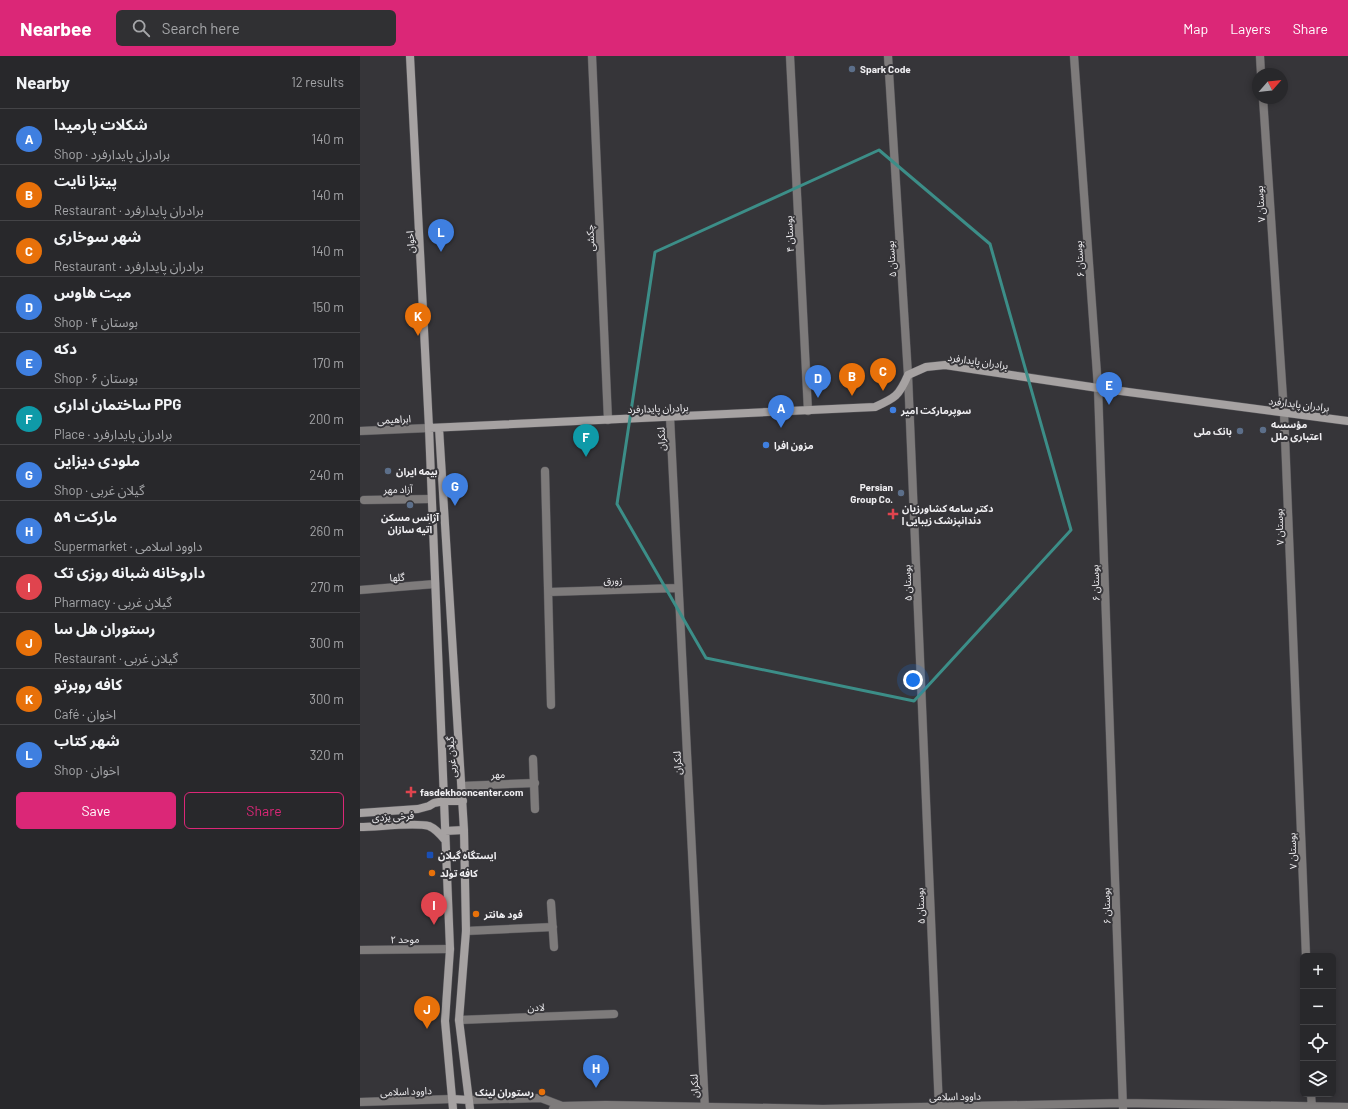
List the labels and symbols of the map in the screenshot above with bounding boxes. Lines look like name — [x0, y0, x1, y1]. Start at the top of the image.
place label: Spark Code — [860, 63, 911, 75]
marker: Spark Code — [847, 64, 857, 74]
north arrow — [1252, 68, 1288, 104]
street label: بوستان ۷ — [1253, 185, 1268, 223]
street label: بوستان ۴ — [782, 215, 797, 253]
pin: L — [428, 219, 454, 252]
street label: چکشی — [583, 224, 598, 252]
street label: اخوان — [403, 231, 418, 253]
street label: بوستان ۵ — [884, 240, 899, 278]
street label: بوستان ۶ — [1072, 240, 1087, 278]
pin: K — [405, 303, 431, 336]
street label: برادران پایدارفرد — [947, 351, 1009, 372]
pin: C — [870, 358, 896, 391]
pin: B — [839, 363, 865, 396]
pin: D — [805, 365, 831, 398]
pin: E — [1096, 372, 1122, 405]
street label: برادران پایدارفرد — [1268, 394, 1330, 415]
pin: A — [768, 395, 794, 428]
street label: برادران پایدارفرد — [627, 401, 689, 416]
place label: سوپرمارکت امیر — [900, 404, 971, 418]
marker: سوپرمارکت امیر — [888, 405, 898, 415]
street label: ابراهیمی — [377, 412, 411, 427]
place label: مؤسسه اعتباری ملل — [1271, 418, 1322, 443]
pin: F — [573, 424, 599, 457]
place label: بانک ملی — [1194, 425, 1232, 438]
marker: مؤسسه اعتباری ملل — [1258, 425, 1268, 435]
street label: لنکران — [654, 426, 669, 451]
marker: بانک ملی — [1235, 426, 1245, 436]
place label: مزون افرا — [774, 439, 814, 452]
marker: مزون افرا — [761, 440, 771, 450]
place label: بیمه ایران — [396, 465, 438, 478]
marker: بیمه ایران — [383, 466, 393, 476]
pin: G — [442, 473, 468, 506]
place label: Persian Group Co. — [850, 481, 893, 505]
street label: آزاد مهر — [382, 483, 414, 496]
marker: Persian Group Co. — [896, 488, 906, 498]
marker: آژانس مسکن اتیه سازان — [405, 500, 415, 510]
place label: دکتر سامه کشاورزیان | دندانپزشک زیبایی — [902, 502, 993, 528]
marker: دکتر سامه کشاورزیان | دندانپزشک زیبایی — [887, 508, 899, 520]
street label: بوستان ۷ — [1272, 508, 1287, 545]
place label: آژانس مسکن اتیه سازان — [381, 511, 440, 536]
street label: بوستان ۵ — [900, 564, 915, 601]
street label: بوستان ۶ — [1088, 564, 1103, 601]
street label: گلها — [389, 570, 406, 584]
street label: زورق — [603, 574, 623, 587]
your location — [903, 670, 923, 690]
street label: گیلان غربی — [444, 735, 459, 778]
street label: لنکران — [670, 750, 685, 775]
street label: مهر — [490, 768, 505, 781]
marker: fasdekhooncenter.com — [405, 786, 417, 798]
place label: fasdekhooncenter.com — [420, 786, 523, 798]
street label: فرخی یزدی — [372, 809, 415, 824]
street label: بوستان ۷ — [1285, 832, 1300, 869]
place label: ایستگاه گیلان — [438, 849, 497, 862]
marker: ایستگاه گیلان — [425, 850, 435, 860]
place label: کافه تولد — [440, 867, 478, 879]
marker: کافه تولد — [427, 868, 437, 878]
street label: بوستان ۵ — [913, 887, 928, 924]
street label: بوستان ۶ — [1099, 887, 1114, 924]
pin: I — [421, 892, 447, 925]
place label: فود هانتر — [483, 908, 523, 921]
marker: فود هانتر — [471, 909, 481, 919]
street label: موحد ۲ — [390, 933, 420, 946]
pin: J — [414, 996, 440, 1029]
street label: لادن — [527, 1001, 545, 1013]
pin: H — [583, 1055, 609, 1088]
street label: لنکران — [687, 1073, 702, 1098]
street label: داوود اسلامی — [380, 1084, 432, 1099]
place label: رستوران لینک — [475, 1086, 534, 1099]
marker: رستوران لینک — [537, 1087, 547, 1097]
street label: داوود اسلامی — [929, 1090, 981, 1103]

